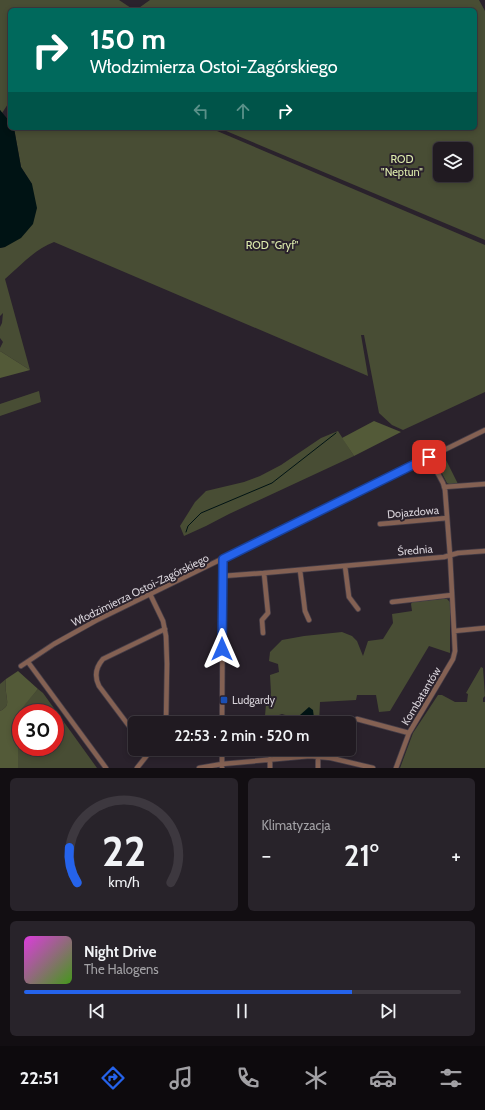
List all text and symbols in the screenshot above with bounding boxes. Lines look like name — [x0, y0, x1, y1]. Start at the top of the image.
text: 150 m — [90, 22, 166, 56]
icon: right — [24, 24, 76, 76]
text: Włodzimierza Ostoi-Zagórskiego — [90, 56, 338, 78]
icon: left — [190, 100, 212, 122]
icon: ahead — [232, 100, 254, 122]
icon: right — [274, 100, 296, 122]
map controls — [433, 142, 473, 182]
button: layers — [433, 142, 473, 182]
park label: ROD "Neptun" — [381, 152, 423, 179]
park label: ROD "Gryf" — [246, 238, 299, 252]
pin — [412, 440, 446, 474]
icon: arrive — [418, 446, 440, 468]
street label: Dojazdowa — [387, 503, 440, 521]
street label: Średnia — [397, 541, 434, 559]
street label: Włodzimierza Ostoi-Zagórskiego — [69, 551, 211, 629]
position arrow — [201, 628, 243, 670]
street label: Kombatantów — [398, 664, 444, 728]
place label: Ludgardy — [232, 693, 275, 707]
marker: Ludgardy — [219, 695, 229, 705]
speed limit sign: 30 — [12, 704, 64, 756]
text: 22:53 · 2 min · 520 m — [175, 727, 309, 745]
text: Klimatyzacja — [262, 817, 330, 833]
text: 22 — [102, 825, 146, 875]
text: 21° — [344, 837, 379, 874]
text: − — [262, 842, 271, 869]
text: + — [451, 842, 461, 869]
text: km/h — [108, 872, 139, 890]
text: Night Drive — [84, 943, 157, 961]
text: The Halogens — [84, 961, 159, 977]
icon: previous — [86, 1000, 108, 1022]
icon: pause — [231, 1000, 253, 1022]
icon: next — [377, 1000, 399, 1022]
icon: directions — [99, 1064, 127, 1092]
icon: music — [167, 1064, 195, 1092]
icon: phone — [234, 1064, 262, 1092]
icon: climate — [302, 1064, 330, 1092]
icon: car — [369, 1064, 397, 1092]
icon: filters — [437, 1064, 465, 1092]
text: 22:51 — [20, 1067, 59, 1089]

